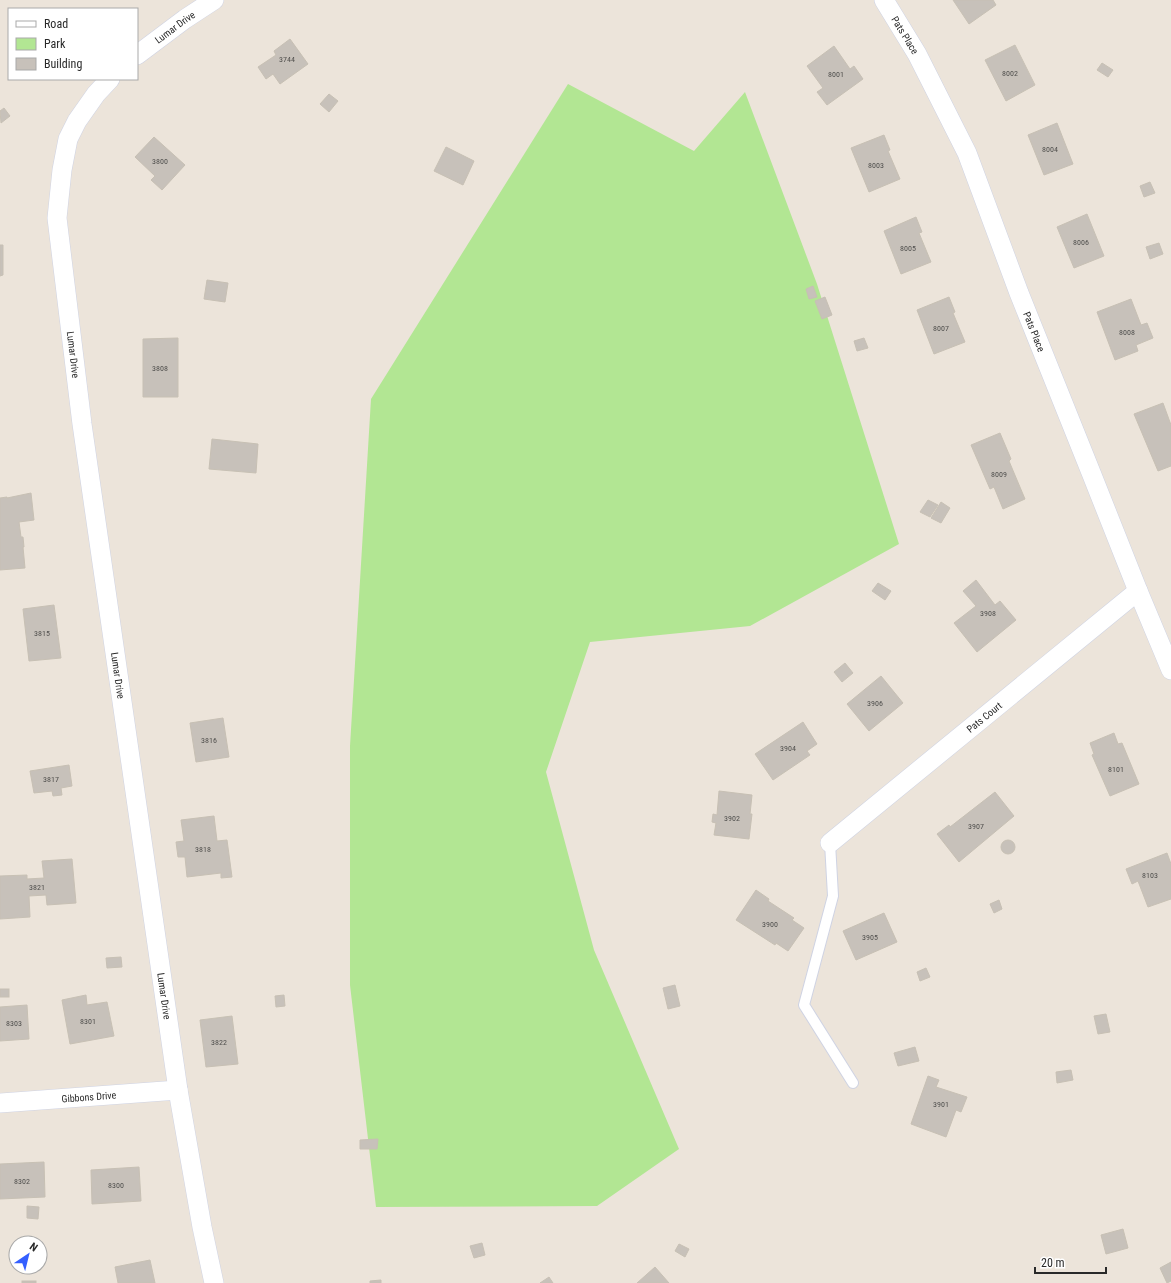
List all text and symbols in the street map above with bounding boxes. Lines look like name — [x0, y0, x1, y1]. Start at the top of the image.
legend — [8, 8, 138, 80]
street label: Lumar Drive — [152, 8, 197, 45]
street label: Pats Place — [890, 14, 921, 56]
text: Road — [44, 17, 68, 31]
text: Park — [44, 37, 66, 51]
house number: 3744 — [279, 55, 295, 64]
text: Building — [44, 57, 82, 71]
house number: 8002 — [1002, 69, 1018, 78]
house number: 8001 — [828, 70, 844, 79]
house number: 8004 — [1042, 145, 1058, 154]
house number: 3800 — [152, 157, 168, 166]
house number: 8003 — [868, 161, 884, 170]
house number: 8006 — [1073, 238, 1089, 247]
house number: 8005 — [900, 244, 916, 253]
street label: Pats Place — [1021, 310, 1047, 353]
house number: 8007 — [933, 324, 949, 333]
house number: 8008 — [1119, 328, 1135, 337]
street label: Lumar Drive — [65, 330, 82, 379]
house number: 3808 — [152, 364, 168, 373]
house number: 8009 — [991, 470, 1007, 479]
house number: 3908 — [980, 609, 996, 618]
house number: 3815 — [34, 629, 50, 638]
street label: Lumar Drive — [109, 651, 127, 700]
house number: 3906 — [867, 699, 883, 708]
street label: Pats Court — [964, 699, 1004, 735]
house number: 3816 — [201, 736, 217, 745]
house number: 3904 — [780, 744, 796, 753]
house number: 8101 — [1108, 765, 1124, 774]
house number: 3817 — [43, 775, 59, 784]
house number: 3902 — [724, 814, 740, 823]
house number: 3907 — [968, 822, 984, 831]
house number: 3818 — [195, 845, 211, 854]
house number: 8103 — [1142, 871, 1158, 880]
house number: 3821 — [29, 883, 45, 892]
house number: 3900 — [762, 920, 778, 929]
house number: 3905 — [862, 933, 878, 942]
street label: Lumar Drive — [156, 972, 173, 1020]
house number: 8301 — [80, 1017, 96, 1026]
house number: 8303 — [6, 1019, 22, 1028]
house number: 3822 — [211, 1038, 227, 1047]
street label: Gibbons Drive — [61, 1089, 117, 1104]
house number: 3901 — [933, 1100, 949, 1109]
house number: 8302 — [14, 1177, 30, 1186]
house number: 8300 — [108, 1181, 124, 1190]
north arrow — [8, 1235, 48, 1275]
text: N — [27, 1240, 40, 1255]
scale bar — [1035, 1249, 1106, 1275]
text: 20 m — [1041, 1256, 1065, 1270]

